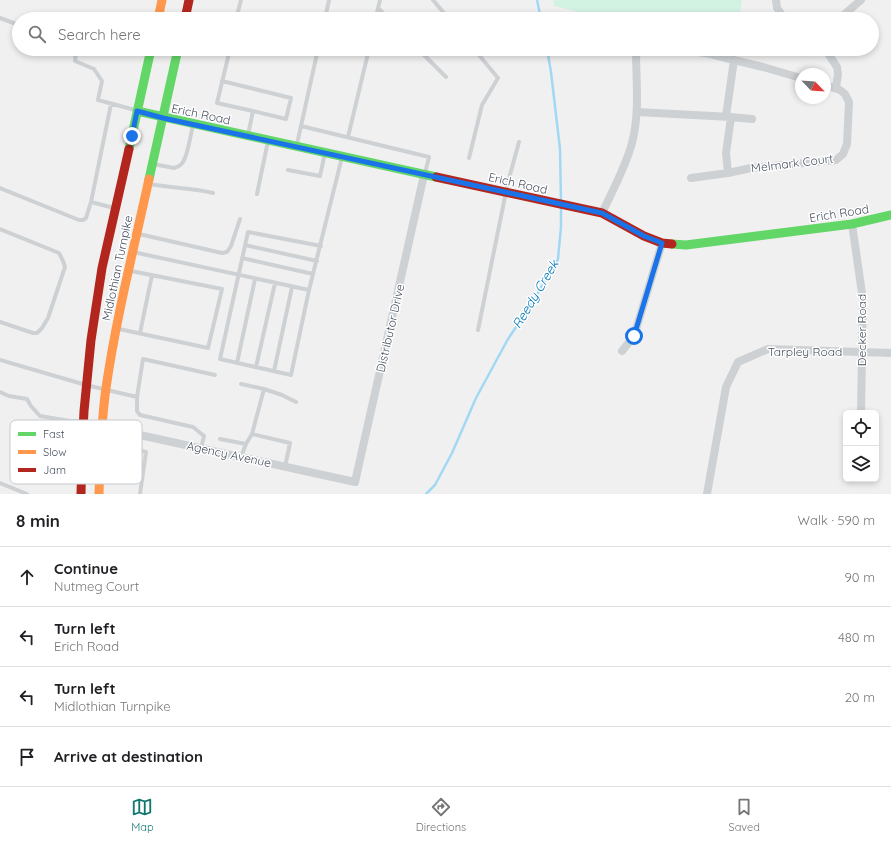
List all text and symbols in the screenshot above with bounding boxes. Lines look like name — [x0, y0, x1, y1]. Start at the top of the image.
search box — [12, 12, 879, 56]
icon: search — [26, 23, 48, 45]
text: Search here — [58, 25, 141, 44]
north arrow — [795, 68, 831, 104]
street label: Erich Road — [170, 100, 232, 128]
route end — [123, 127, 141, 145]
street label: Melmark Court — [750, 151, 834, 175]
street label: Erich Road — [487, 169, 549, 197]
street label: Erich Road — [808, 201, 870, 225]
street label: Midlothian Turnpike — [98, 214, 136, 322]
water label: Reedy Creek — [508, 256, 562, 331]
street label: Distributor Drive — [373, 282, 408, 374]
street label: Decker Road — [854, 294, 869, 366]
route start — [625, 327, 643, 345]
street label: Tarpley Road — [768, 344, 842, 359]
map controls — [843, 410, 879, 482]
button: locate — [843, 410, 879, 446]
legend — [10, 420, 142, 484]
text: Fast — [43, 427, 65, 441]
street label: Agency Avenue — [185, 438, 273, 470]
text: Slow — [43, 445, 67, 459]
button: layers — [843, 446, 879, 482]
text: Jam — [43, 463, 66, 477]
text: 8 min — [16, 510, 60, 531]
text: Walk · 590 m — [798, 512, 875, 528]
text: Continue — [54, 559, 118, 578]
icon: ahead — [16, 566, 38, 588]
text: 90 m — [845, 569, 875, 585]
text: Nutmeg Court — [54, 578, 139, 594]
text: Turn left — [54, 619, 116, 638]
icon: left — [16, 626, 38, 648]
text: 480 m — [838, 629, 875, 645]
text: Erich Road — [54, 638, 119, 654]
text: Turn left — [54, 679, 116, 698]
icon: left — [16, 686, 38, 708]
text: 20 m — [845, 689, 875, 705]
text: Midlothian Turnpike — [54, 698, 171, 714]
icon: arrive — [16, 746, 38, 768]
text: Arrive at destination — [54, 747, 203, 766]
tab: Map — [131, 796, 154, 834]
tab: Directions — [416, 796, 466, 834]
tab: Saved — [728, 796, 760, 834]

